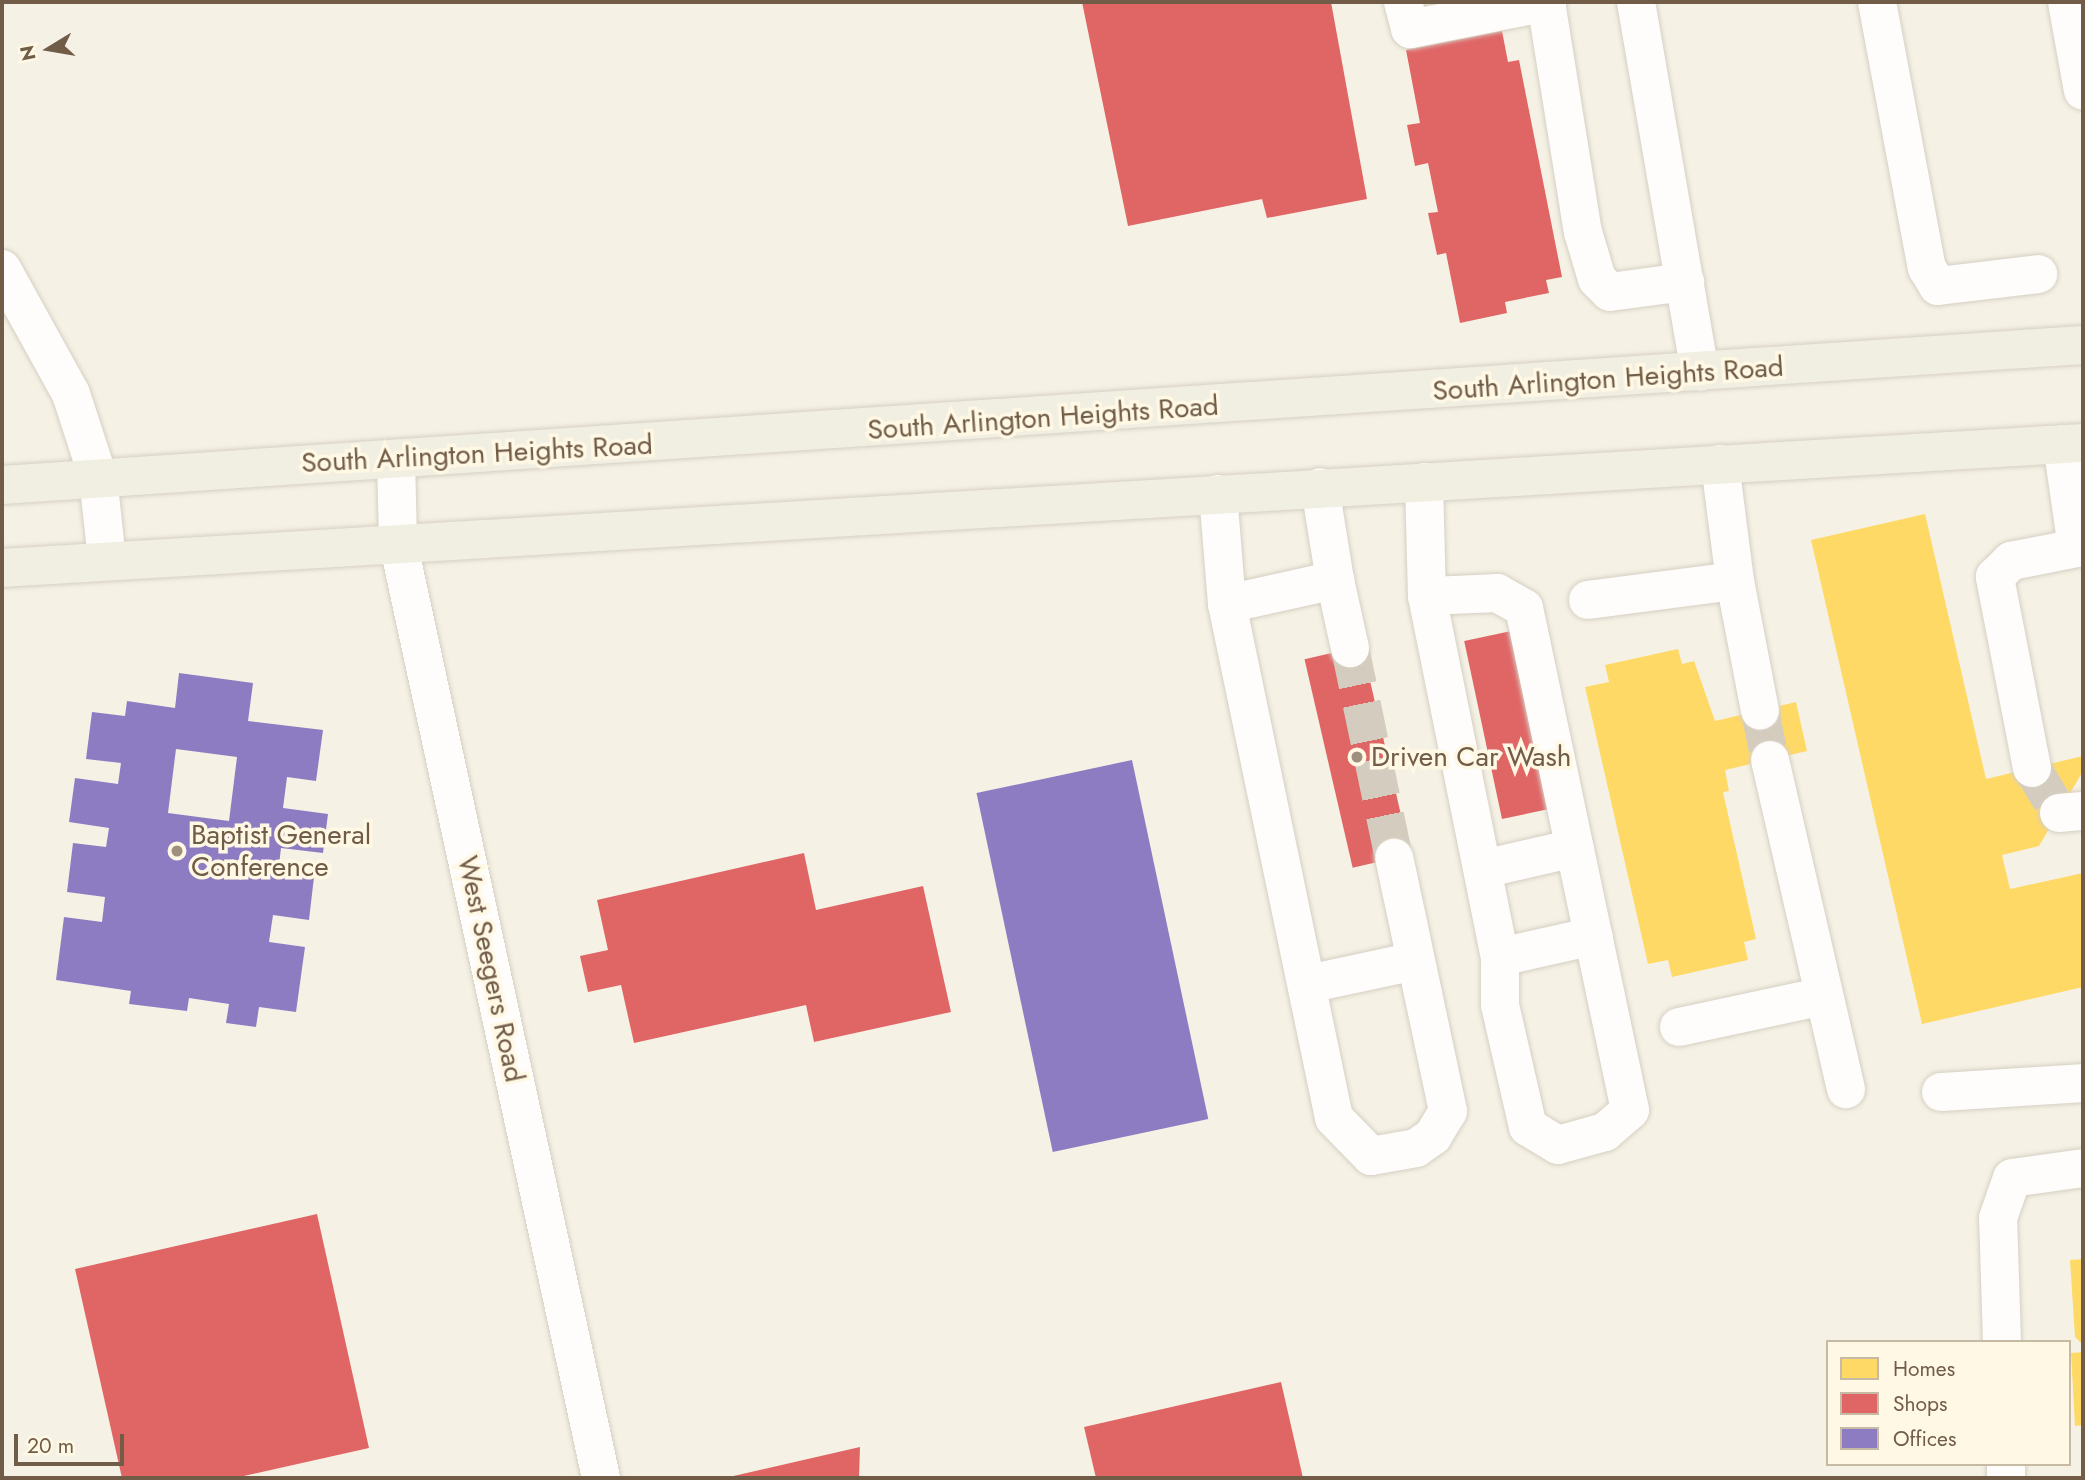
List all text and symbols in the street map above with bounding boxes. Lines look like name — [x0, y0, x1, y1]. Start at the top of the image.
north arrow — [14, 14, 84, 84]
text: N — [13, 43, 43, 63]
street label: South Arlington Heights Road — [1431, 350, 1785, 408]
street label: South Arlington Heights Road — [866, 389, 1220, 447]
street label: South Arlington Heights Road — [300, 428, 654, 480]
place label: Driven Car Wash — [1371, 740, 1571, 774]
marker: Driven Car Wash — [1349, 749, 1365, 765]
place label: Baptist General Conference — [191, 818, 371, 884]
marker: Baptist General Conference — [169, 843, 185, 859]
street label: West Seegers Road — [451, 853, 531, 1085]
legend — [1826, 1340, 2071, 1466]
text: Homes — [1893, 1354, 1955, 1384]
text: Shops — [1893, 1389, 1947, 1419]
scale bar — [18, 1420, 128, 1464]
text: Offices — [1893, 1424, 1956, 1454]
text: 20 m — [27, 1431, 74, 1461]

